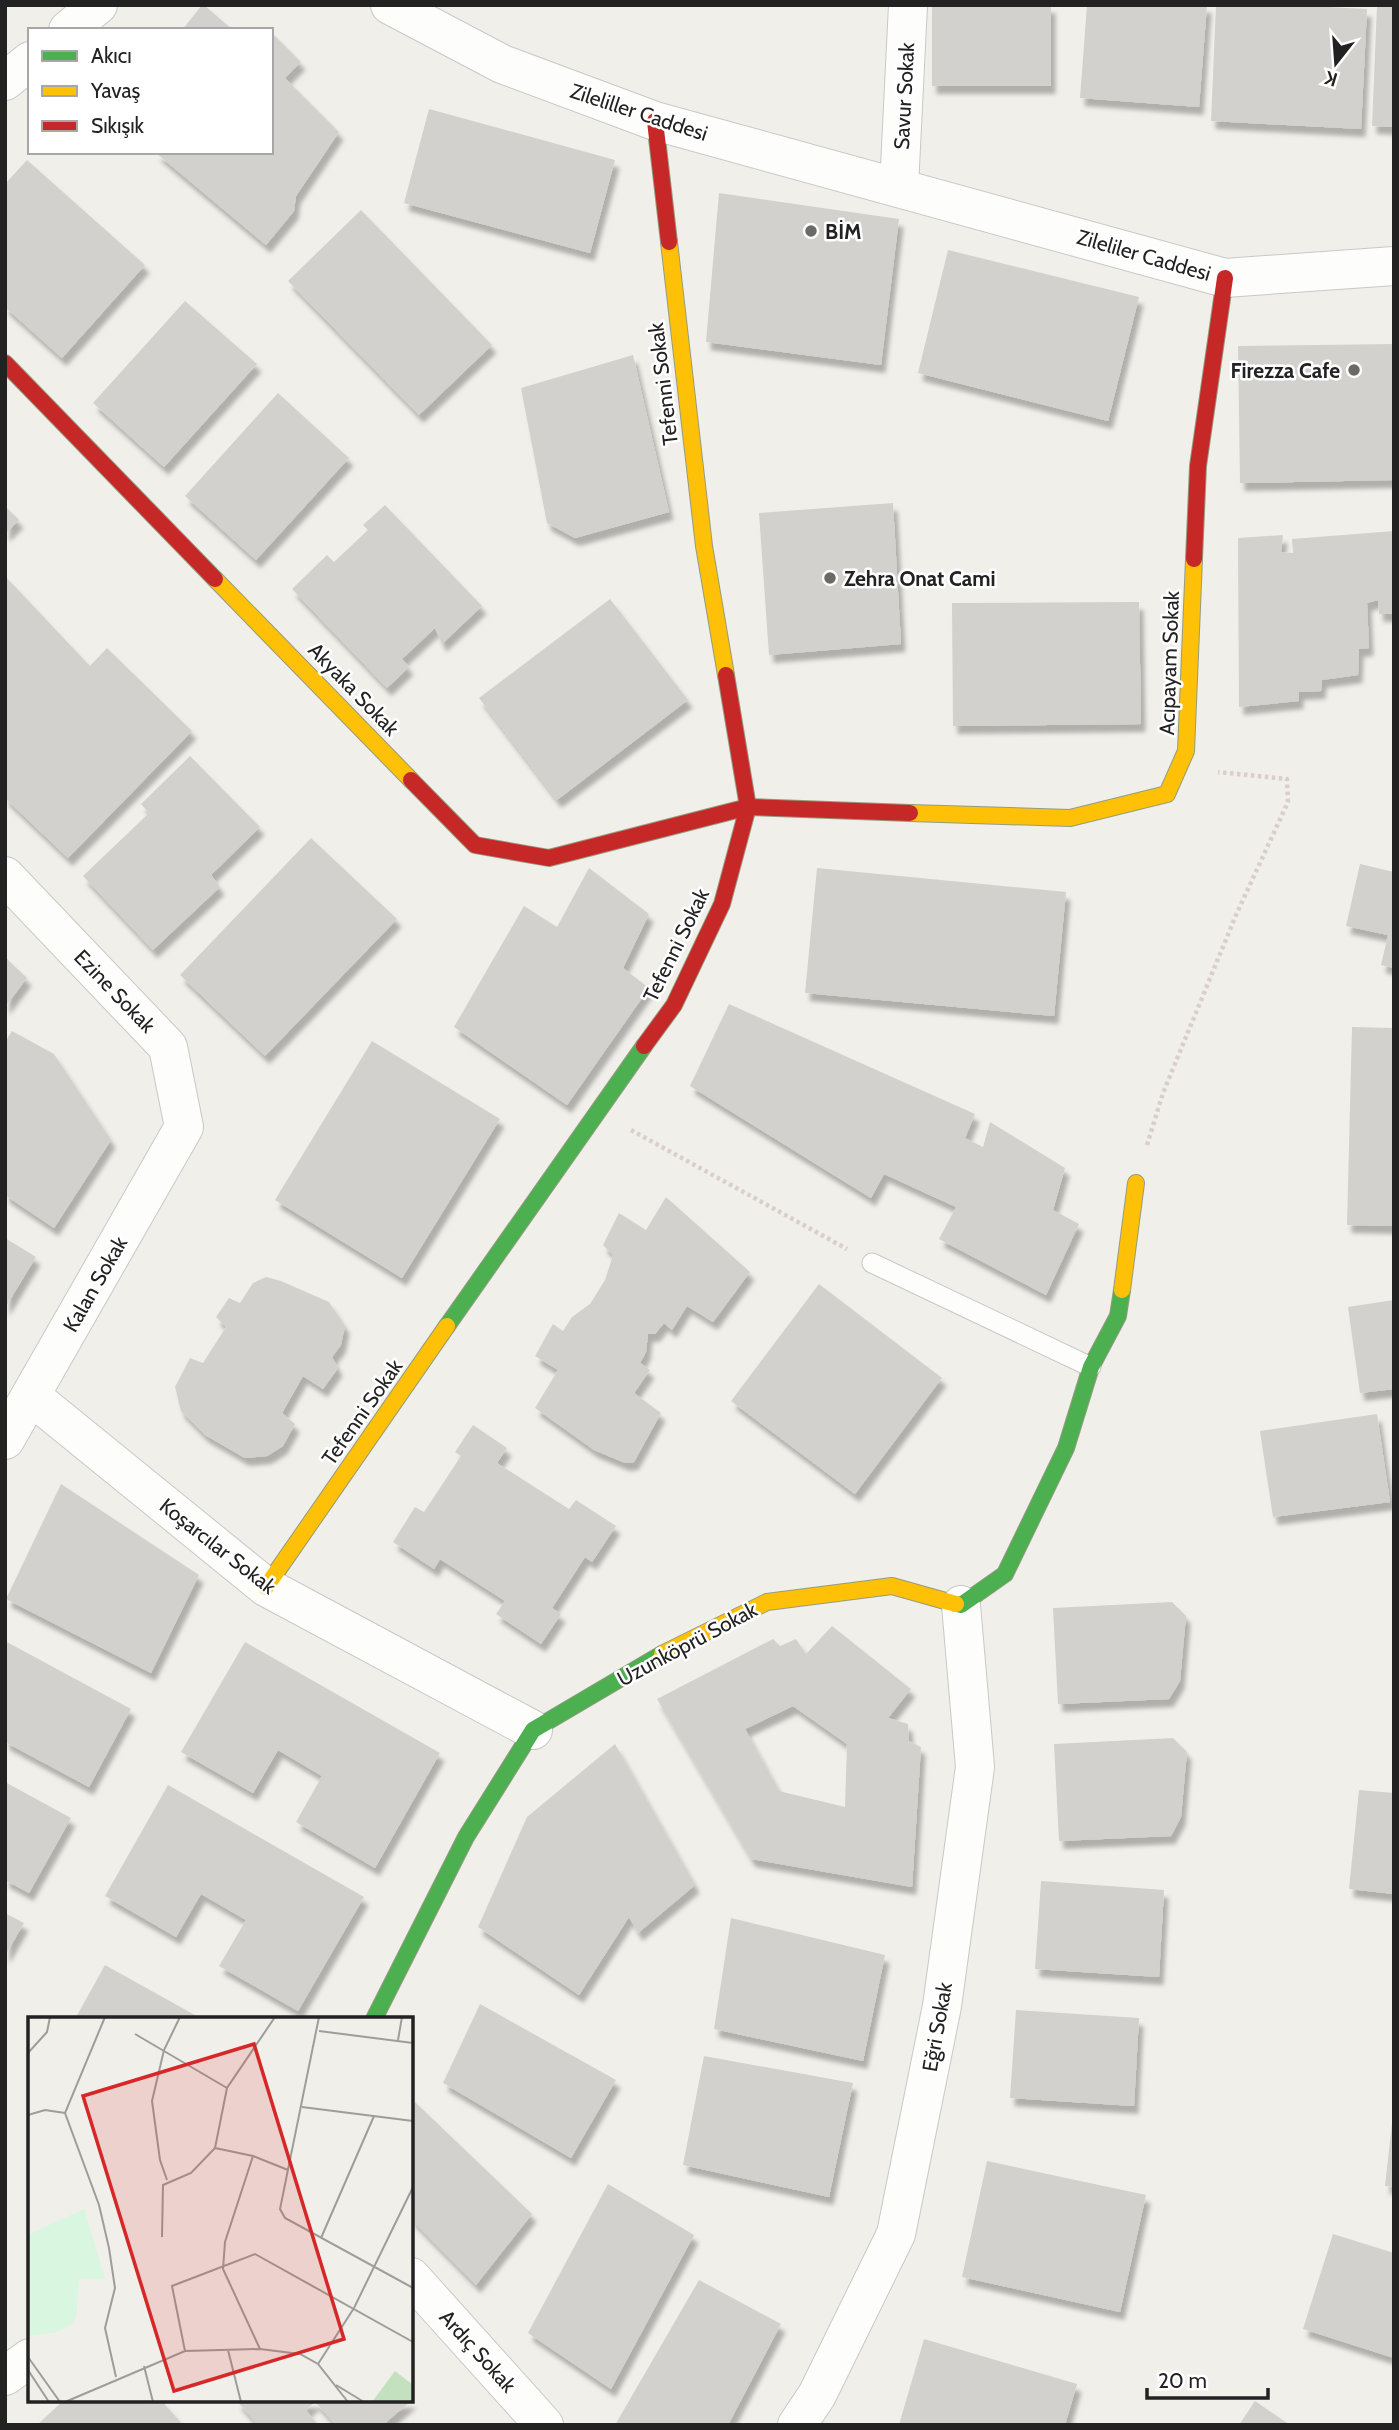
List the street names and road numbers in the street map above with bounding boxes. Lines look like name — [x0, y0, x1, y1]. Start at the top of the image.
street label: Savur Sokak — [889, 41, 919, 150]
street label: Zileliller Caddesi — [567, 78, 711, 146]
street label: Zileliler Caddesi — [1074, 224, 1214, 286]
street label: Tefenni Sokak — [643, 321, 683, 447]
street label: Acıpayam Sokak — [1154, 590, 1184, 736]
street label: Akyaka Sokak — [303, 637, 405, 741]
street label: Tefenni Sokak — [638, 884, 714, 1006]
street label: Ezine Sokak — [69, 944, 161, 1038]
street label: Kalan Sokak — [58, 1231, 133, 1336]
street label: Tefenni Sokak — [316, 1354, 408, 1470]
street label: Koşarcılar Sokak — [155, 1493, 282, 1600]
street label: Uzunköprü Sokak — [613, 1596, 762, 1691]
street label: Eğri Sokak — [917, 1980, 957, 2074]
street label: Ardıç Sokak — [434, 2305, 522, 2398]

